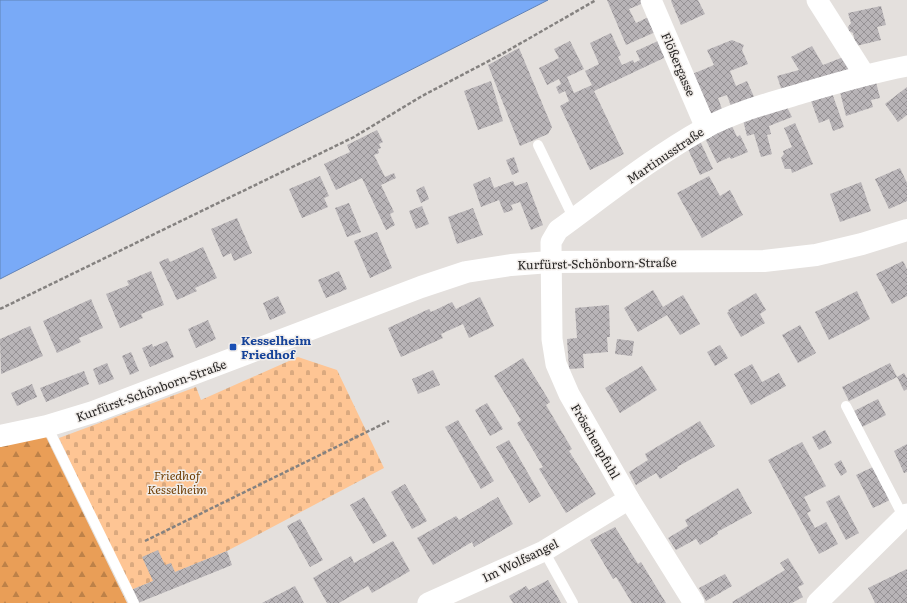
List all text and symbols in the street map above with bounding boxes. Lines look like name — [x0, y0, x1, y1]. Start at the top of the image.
street label: Flößergasse — [657, 29, 701, 99]
street label: Martinusstraße — [623, 122, 707, 188]
street label: Kurfürst-Schönborn-Straße — [517, 253, 677, 273]
place label: Kesselheim Friedhof — [241, 331, 311, 363]
marker: Kesselheim Friedhof — [228, 342, 238, 352]
street label: Kurfürst-Schönborn-Straße — [73, 354, 229, 426]
street label: Fröschenpfuhl — [567, 400, 625, 482]
park label: Friedhof Kesselheim — [147, 466, 207, 498]
street label: Im Wolfsangel — [479, 534, 561, 586]

